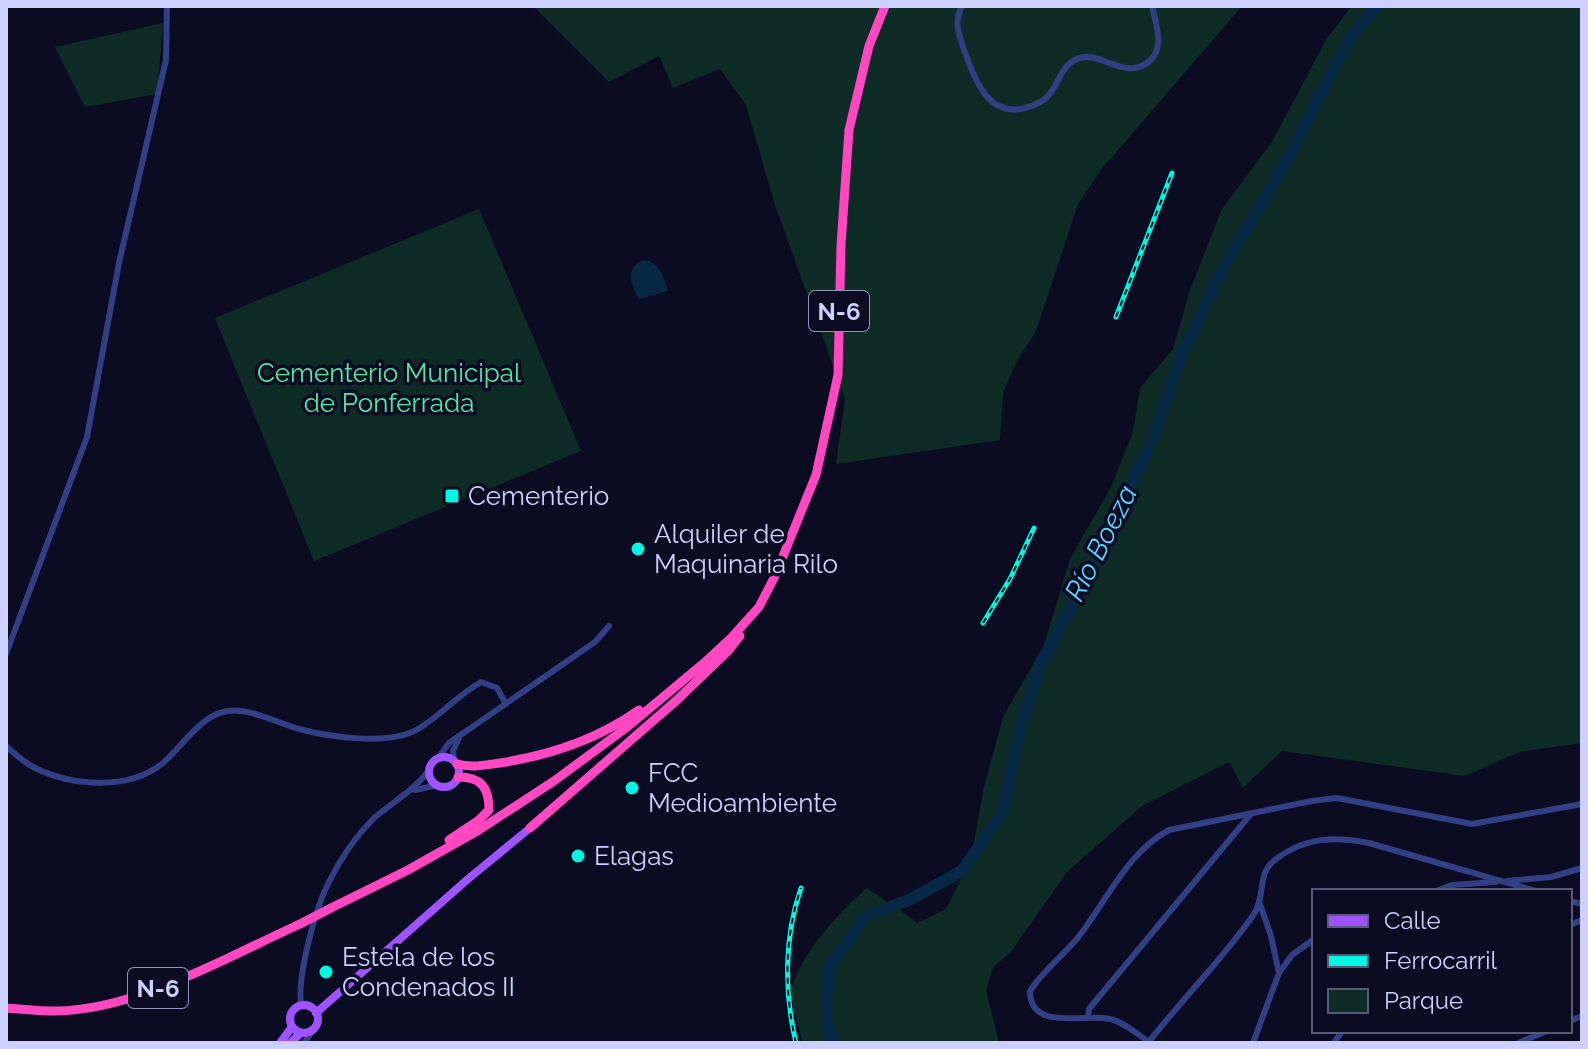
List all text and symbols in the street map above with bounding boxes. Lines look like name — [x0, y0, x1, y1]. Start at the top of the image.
road number: N-6 — [809, 291, 869, 331]
park label: Cementerio Municipal de Ponferrada — [257, 358, 522, 418]
water label: Río Boeza — [1058, 480, 1144, 606]
place label: Cementerio — [468, 481, 609, 511]
marker: Cementerio — [443, 487, 461, 505]
place label: Alquiler de Maquinaria Rilo — [654, 519, 838, 579]
marker: Alquiler de Maquinaria Rilo — [629, 540, 647, 558]
place label: FCC Medioambiente — [648, 758, 837, 818]
marker: FCC Medioambiente — [623, 779, 641, 797]
place label: Elagas — [594, 841, 674, 871]
marker: Elagas — [569, 847, 587, 865]
legend — [1312, 889, 1572, 1033]
text: Calle — [1384, 906, 1441, 935]
place label: Estela de los Condenados II — [342, 942, 515, 1002]
text: Ferrocarril — [1384, 946, 1498, 975]
marker: Estela de los Condenados II — [317, 963, 335, 981]
road number: N-6 — [128, 968, 188, 1008]
text: Parque — [1384, 986, 1463, 1015]

